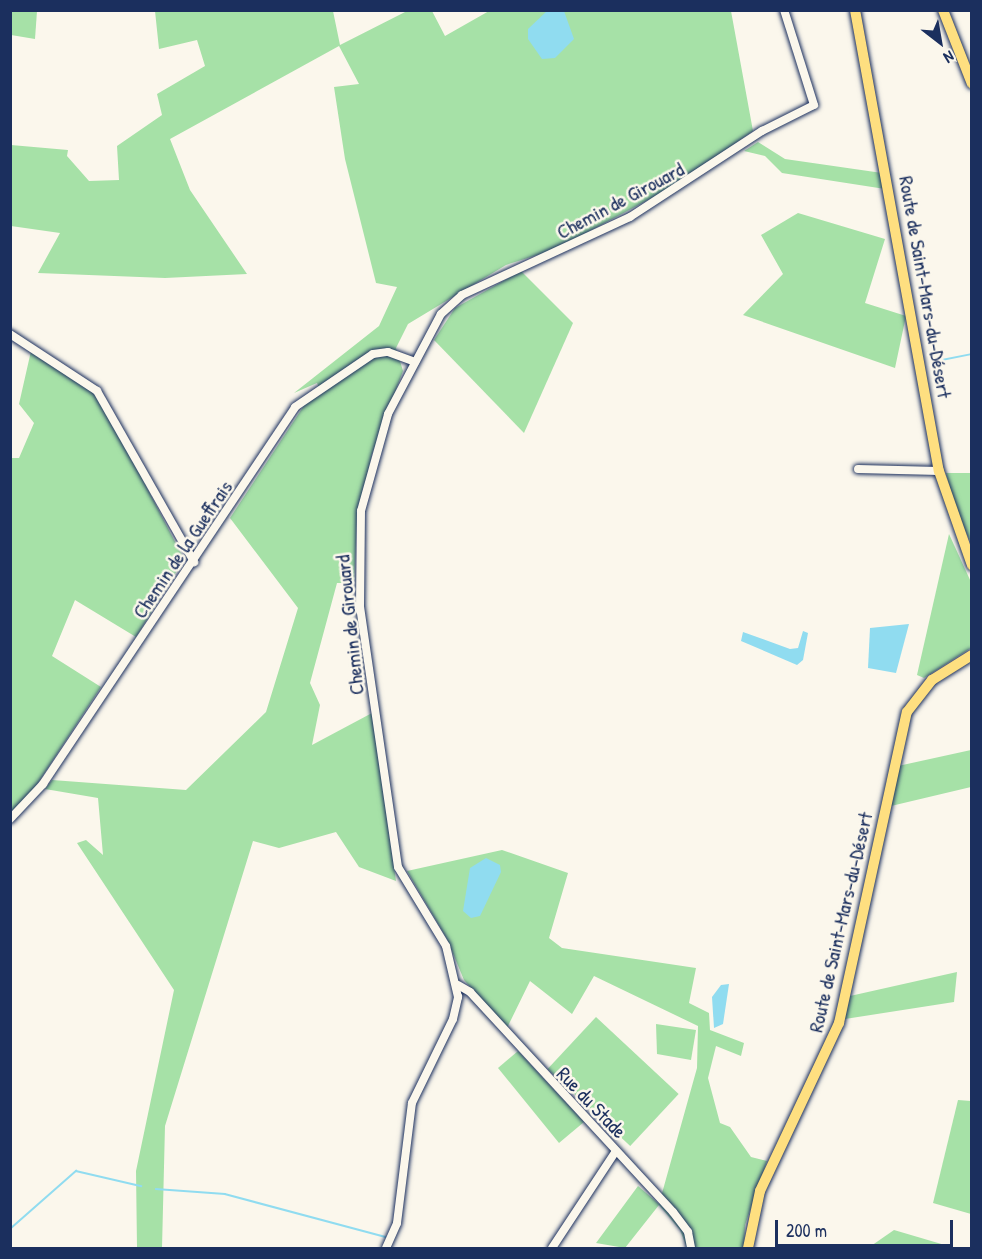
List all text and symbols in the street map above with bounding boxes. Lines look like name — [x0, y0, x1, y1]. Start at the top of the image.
north arrow — [910, 12, 970, 72]
text: N — [940, 46, 959, 69]
street label: Chemin de Girouard — [552, 156, 688, 244]
street label: Route de Saint-Mars-du-Désert — [895, 174, 957, 400]
street label: Chemin de la Gueffrais — [127, 476, 237, 622]
street label: Chemin de Girouard — [330, 554, 368, 696]
street label: Route de Saint-Mars-du-Désert — [803, 810, 877, 1034]
street label: Rue du Stade — [552, 1061, 632, 1143]
scale bar — [778, 1208, 956, 1246]
text: 200 m — [786, 1218, 827, 1243]

